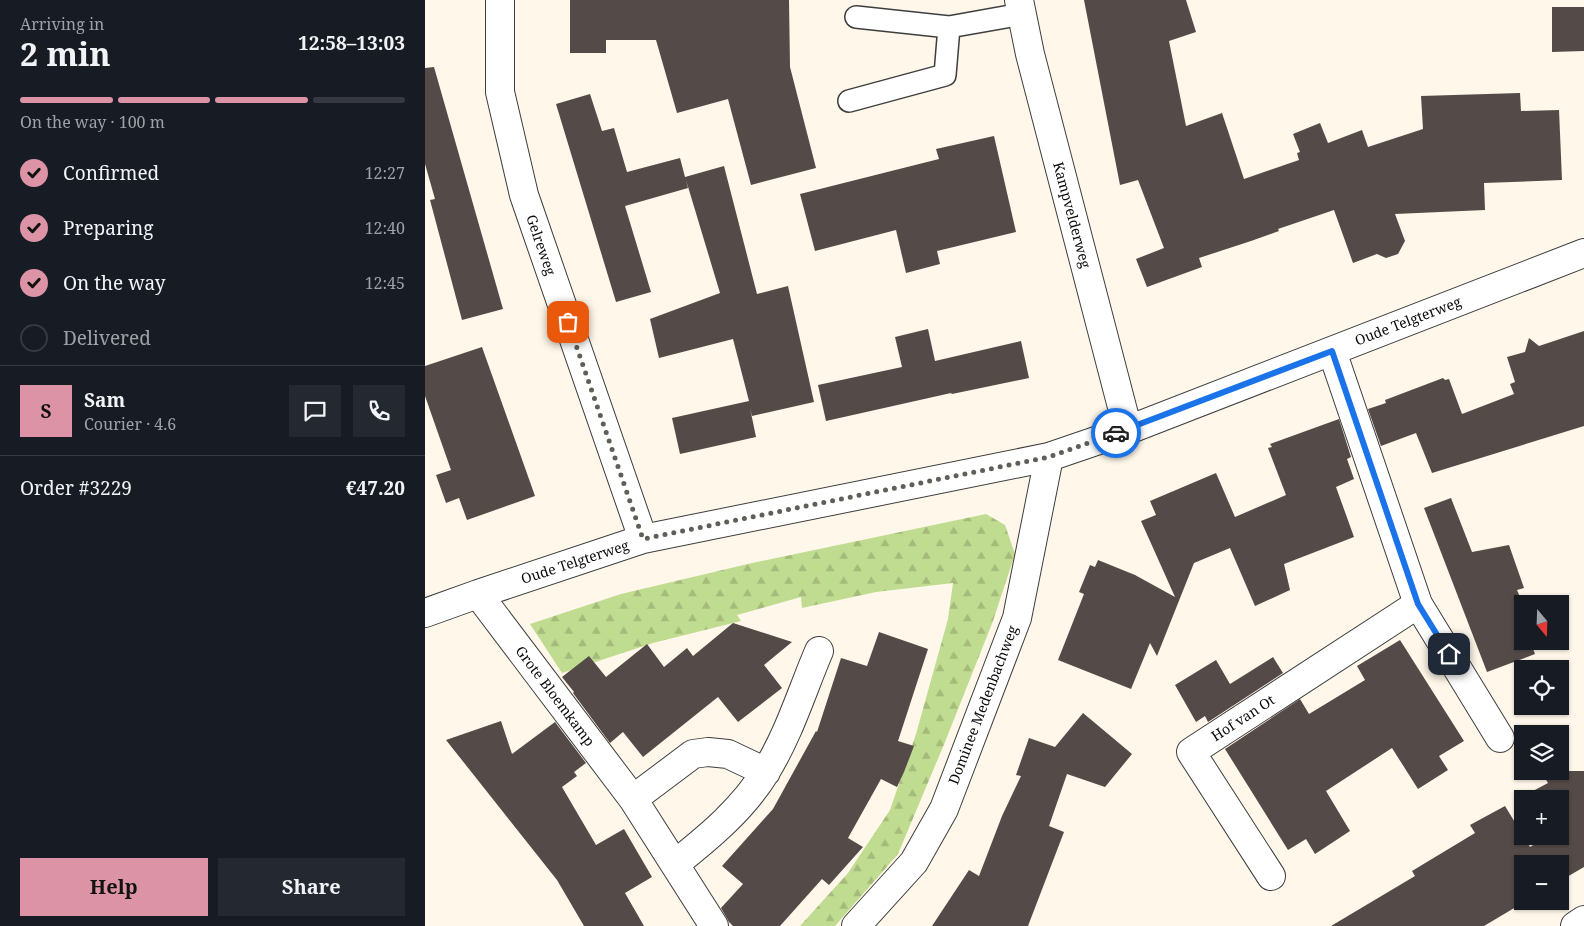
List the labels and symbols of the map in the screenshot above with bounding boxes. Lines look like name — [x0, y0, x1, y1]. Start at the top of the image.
street label: Kampvelderweg — [1049, 160, 1096, 271]
street label: Gelreweg — [522, 212, 561, 278]
street label: Oude Telgterweg — [1352, 291, 1464, 350]
pin — [547, 301, 589, 343]
courier — [1091, 408, 1141, 458]
street label: Oude Telgterweg — [518, 535, 632, 588]
north arrow — [1514, 595, 1569, 650]
street label: Dominee Medenbachweg — [943, 622, 1022, 787]
pin — [1428, 633, 1470, 675]
street label: Grote Bloemkamp — [511, 642, 599, 750]
street label: Hof van Ot — [1207, 690, 1278, 745]

